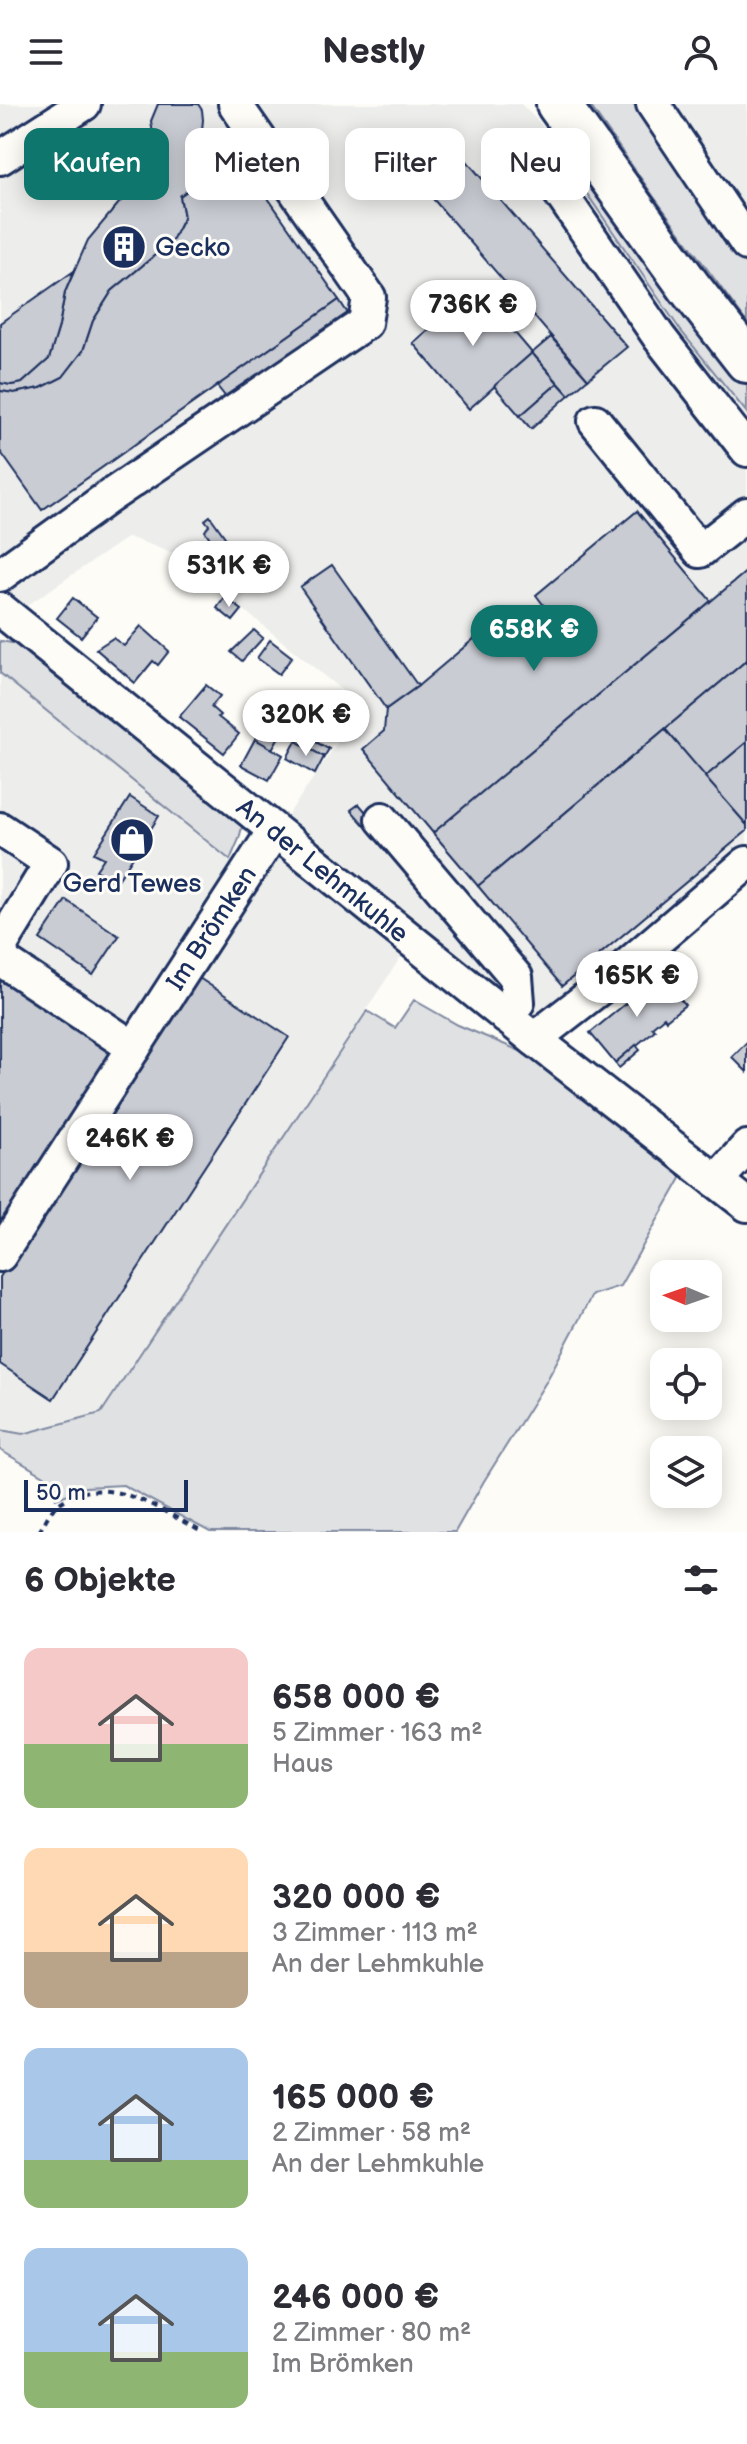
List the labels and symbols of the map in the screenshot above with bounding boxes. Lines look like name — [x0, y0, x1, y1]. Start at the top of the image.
building icon: Gecko — [100, 223, 148, 271]
place label: Gecko — [155, 233, 231, 264]
pin: 736K € — [408, 280, 538, 348]
pin: 531K € — [164, 541, 294, 609]
pin: 658K € — [469, 605, 599, 673]
pin: 320K € — [241, 690, 371, 758]
street label: An der Lehmkuhle — [230, 792, 414, 950]
shop icon: Gerd Tewes — [108, 816, 156, 864]
street label: Im Brömken — [161, 861, 264, 997]
place label: Gerd Tewes — [63, 869, 202, 900]
pin: 165K € — [572, 951, 702, 1019]
pin: 246K € — [65, 1114, 195, 1182]
north arrow — [650, 1260, 722, 1332]
scale bar — [24, 1476, 188, 1512]

